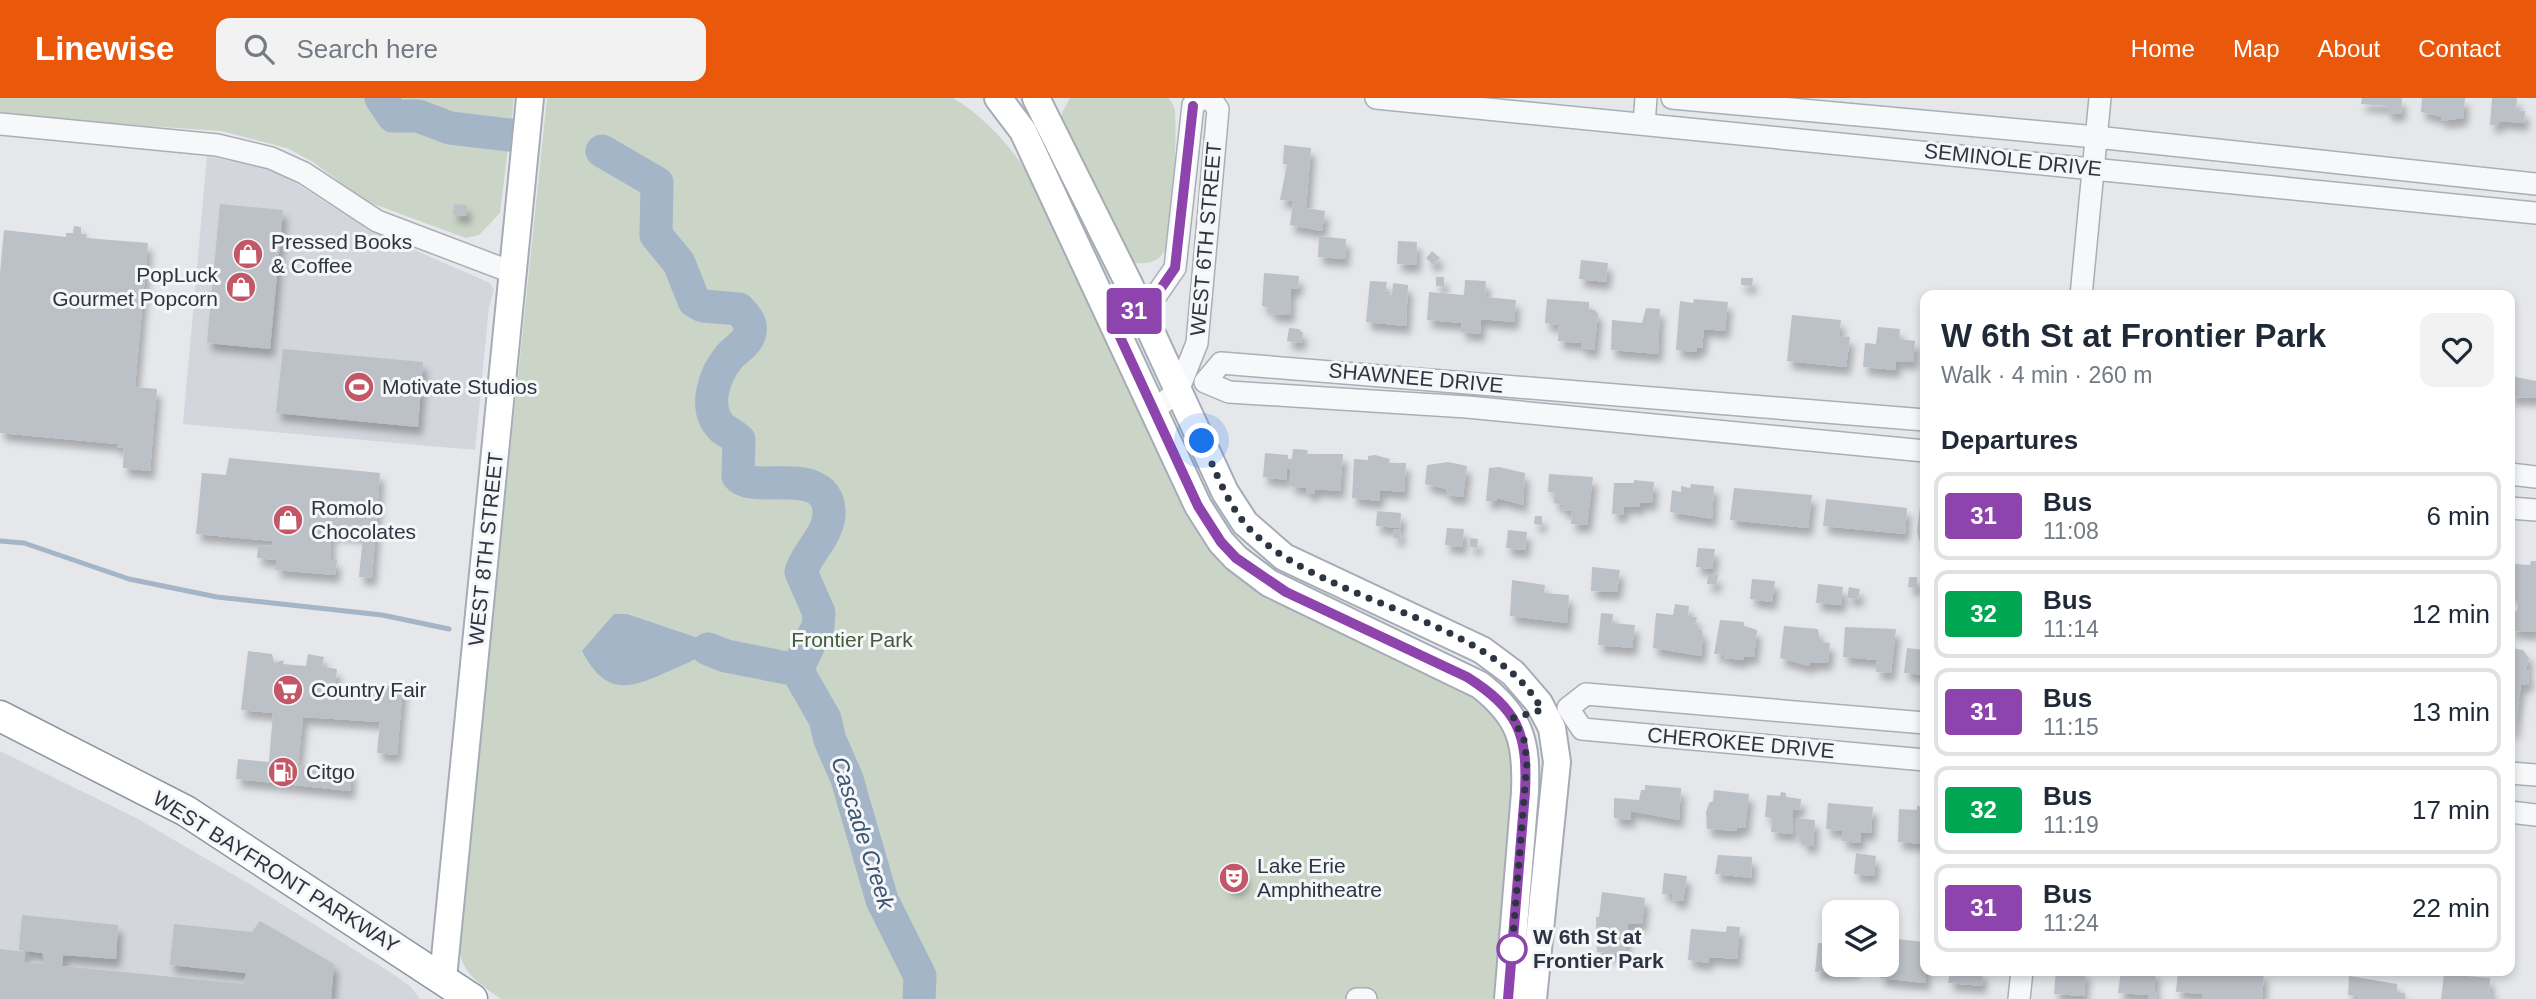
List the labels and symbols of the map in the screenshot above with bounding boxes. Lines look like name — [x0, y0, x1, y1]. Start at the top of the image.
street label: SEMINOLE DRIVE — [1923, 139, 2103, 180]
street label: WEST 6TH STREET — [1186, 141, 1225, 337]
place label: Pressed Books & Coffee — [271, 230, 412, 277]
shop icon: Pressed Books & Coffee — [231, 237, 265, 271]
place label: PopLuck Gourmet Popcorn — [52, 263, 218, 310]
shop icon: PopLuck Gourmet Popcorn — [224, 270, 258, 304]
line badge: 31 — [1102, 288, 1166, 334]
street label: SHAWNEE DRIVE — [1328, 358, 1504, 397]
sports icon: Motivate Studios — [342, 370, 376, 404]
place label: Motivate Studios — [382, 375, 537, 398]
your location — [1184, 423, 1219, 458]
street label: WEST 8TH STREET — [464, 451, 507, 647]
place label: Romolo Chocolates — [311, 496, 416, 543]
shop icon: Romolo Chocolates — [271, 503, 305, 537]
park label: Frontier Park — [791, 628, 913, 651]
supermarket icon: Country Fair — [271, 673, 305, 707]
place label: Country Fair — [311, 678, 427, 701]
street label: CHEROKEE DRIVE — [1646, 723, 1836, 762]
water label: Cascade Creek — [826, 754, 900, 914]
fuel station icon: Citgo — [266, 755, 300, 789]
place label: Citgo — [306, 760, 355, 783]
street label: WEST BAYFRONT PARKWAY — [149, 786, 403, 957]
place label: Lake Erie Amphitheatre — [1257, 854, 1382, 901]
theatre icon: Lake Erie Amphitheatre — [1217, 861, 1251, 895]
place label: W 6th St at Frontier Park — [1533, 925, 1664, 972]
marker: W 6th St at Frontier Park — [1497, 934, 1527, 964]

